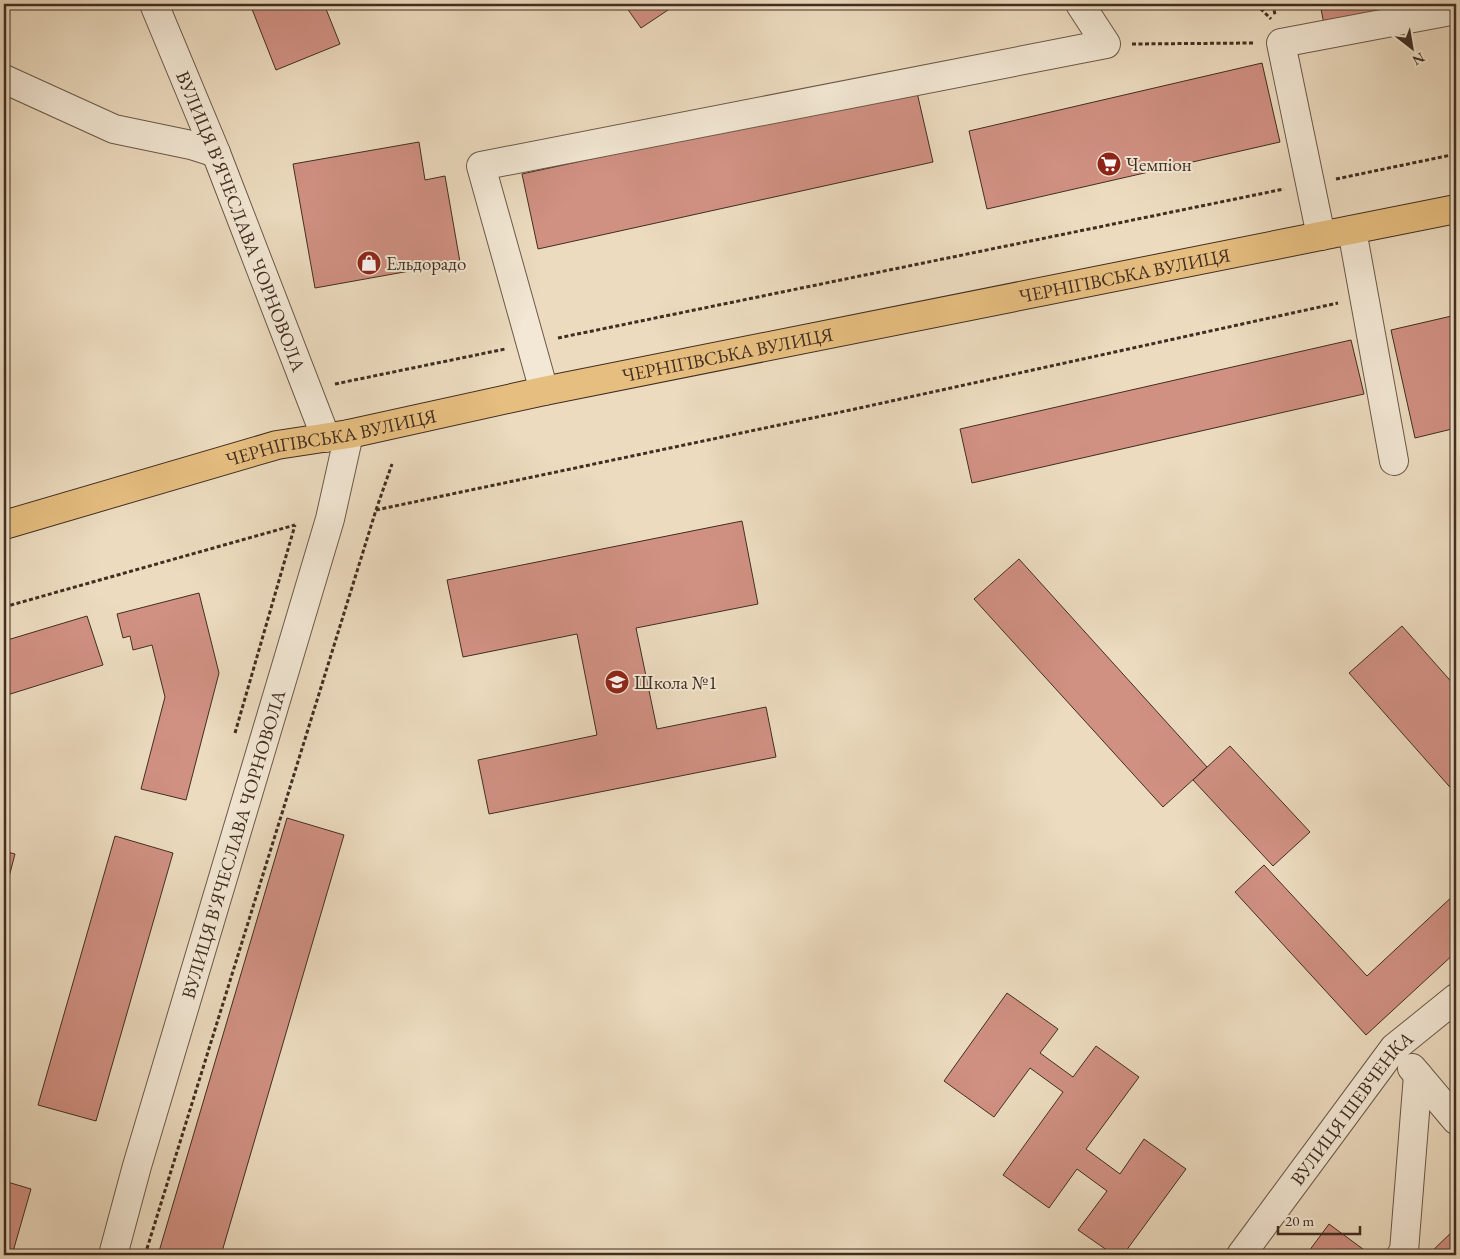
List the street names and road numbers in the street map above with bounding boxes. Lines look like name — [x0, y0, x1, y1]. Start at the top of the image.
street label: ВУЛИЦЯ В'ЯЧЕСЛАВА ЧОРНОВОЛА — [171, 67, 312, 376]
street label: ЧЕРНІГІВСЬКА ВУЛИЦЯ — [1017, 242, 1233, 308]
street label: ЧЕРНІГІВСЬКА ВУЛИЦЯ — [620, 321, 835, 388]
street label: ЧЕРНІГІВСЬКА ВУЛИЦЯ — [223, 403, 439, 472]
street label: ВУЛИЦЯ В'ЯЧЕСЛАВА ЧОРНОВОЛА — [175, 686, 291, 1002]
street label: ВУЛИЦЯ ШЕВЧЕНКА — [1284, 1025, 1419, 1190]

